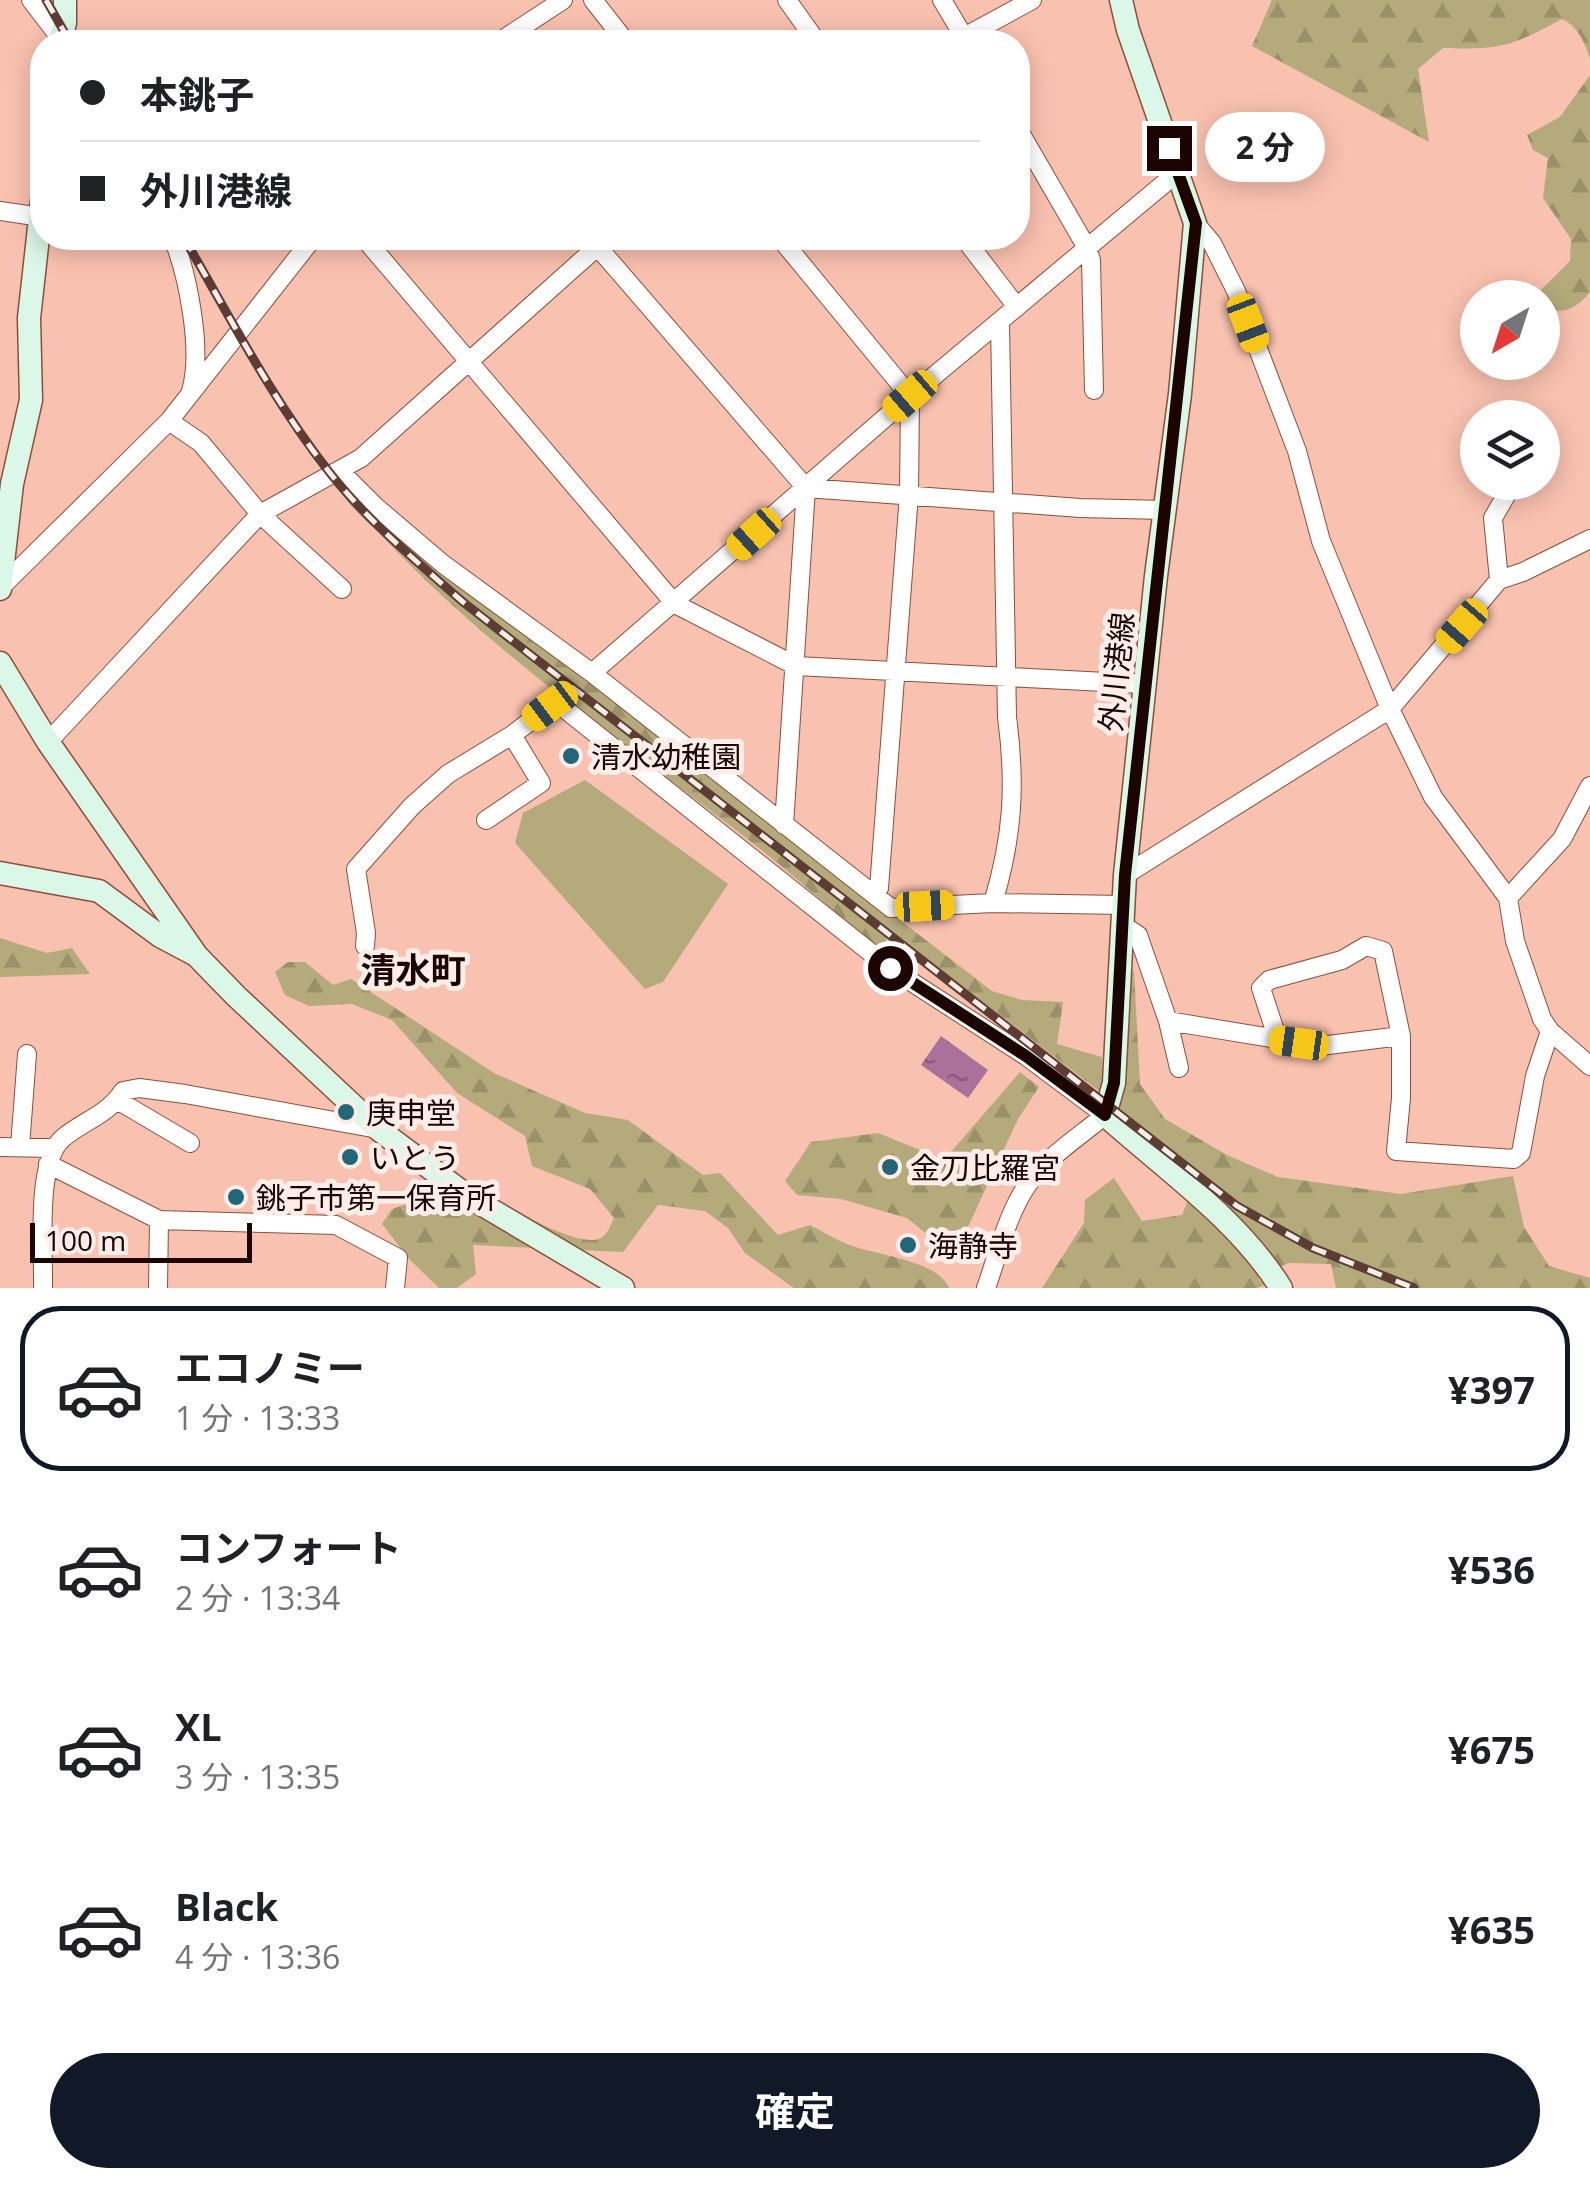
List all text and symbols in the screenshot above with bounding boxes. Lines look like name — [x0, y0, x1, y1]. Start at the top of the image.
text: 本銚子 — [140, 68, 254, 120]
callout: 2 分 — [1204, 113, 1324, 183]
text: 2 分 — [1236, 125, 1294, 168]
route end — [1147, 126, 1192, 171]
text: 外川港線 — [140, 164, 292, 216]
north arrow — [1460, 280, 1560, 380]
map controls — [1460, 280, 1560, 500]
car — [1223, 290, 1273, 356]
car — [878, 365, 942, 427]
button: layers — [1460, 400, 1560, 500]
car — [722, 503, 786, 565]
car — [1431, 594, 1493, 658]
street label: 外川港線 — [1089, 610, 1143, 734]
car — [517, 676, 583, 736]
place label: 清水幼稚園 — [591, 736, 741, 777]
marker: 清水幼稚園 — [560, 745, 582, 767]
car — [894, 889, 956, 923]
district label: 清水町 — [360, 946, 466, 993]
route start — [868, 946, 913, 991]
car — [1267, 1024, 1331, 1062]
place label: 庚申堂 — [366, 1092, 456, 1133]
marker: 庚申堂 — [335, 1101, 357, 1123]
place label: いとう — [370, 1137, 460, 1178]
marker: いとう — [339, 1146, 361, 1168]
place label: 金刀比羅宮 — [910, 1147, 1060, 1188]
marker: 金刀比羅宮 — [879, 1156, 901, 1178]
place label: 銚子市第一保育所 — [256, 1177, 496, 1218]
marker: 銚子市第一保育所 — [225, 1186, 247, 1208]
scale bar — [30, 1218, 252, 1262]
text: 100 m — [45, 1221, 126, 1259]
place label: 海静寺 — [928, 1225, 1018, 1266]
marker: 海静寺 — [897, 1234, 919, 1256]
text: エコノミー — [175, 1341, 365, 1393]
icon: car — [55, 1344, 145, 1434]
text: ¥397 — [1448, 1363, 1535, 1415]
text: 1 分 · 13:33 — [175, 1396, 340, 1439]
text: コンフォート — [175, 1521, 402, 1573]
icon: car — [55, 1524, 145, 1614]
text: ¥536 — [1448, 1543, 1535, 1595]
text: 2 分 · 13:34 — [175, 1576, 340, 1619]
text: XL — [175, 1700, 222, 1752]
icon: car — [55, 1704, 145, 1794]
text: ¥675 — [1448, 1723, 1535, 1775]
text: 3 分 · 13:35 — [175, 1755, 340, 1798]
text: Black — [175, 1880, 278, 1932]
icon: car — [55, 1884, 145, 1974]
text: ¥635 — [1448, 1903, 1535, 1955]
text: 4 分 · 13:36 — [175, 1935, 340, 1978]
button: 確定 — [50, 2053, 1540, 2168]

